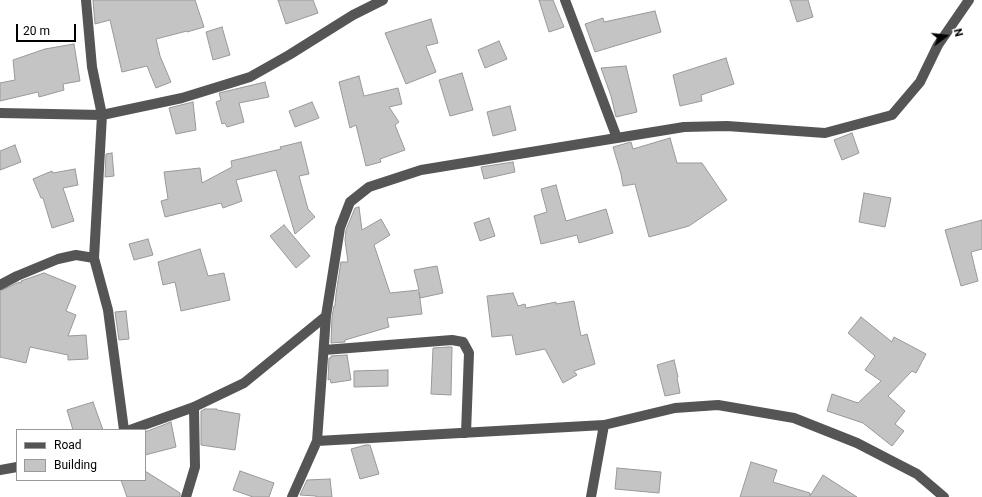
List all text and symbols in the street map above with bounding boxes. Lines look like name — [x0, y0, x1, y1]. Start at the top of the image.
scale bar — [18, 16, 78, 42]
north arrow — [926, 16, 966, 56]
text: 20 m — [23, 24, 50, 38]
text: N — [951, 27, 965, 38]
legend — [16, 429, 146, 481]
text: Road — [54, 438, 82, 452]
text: Building — [54, 458, 97, 472]

